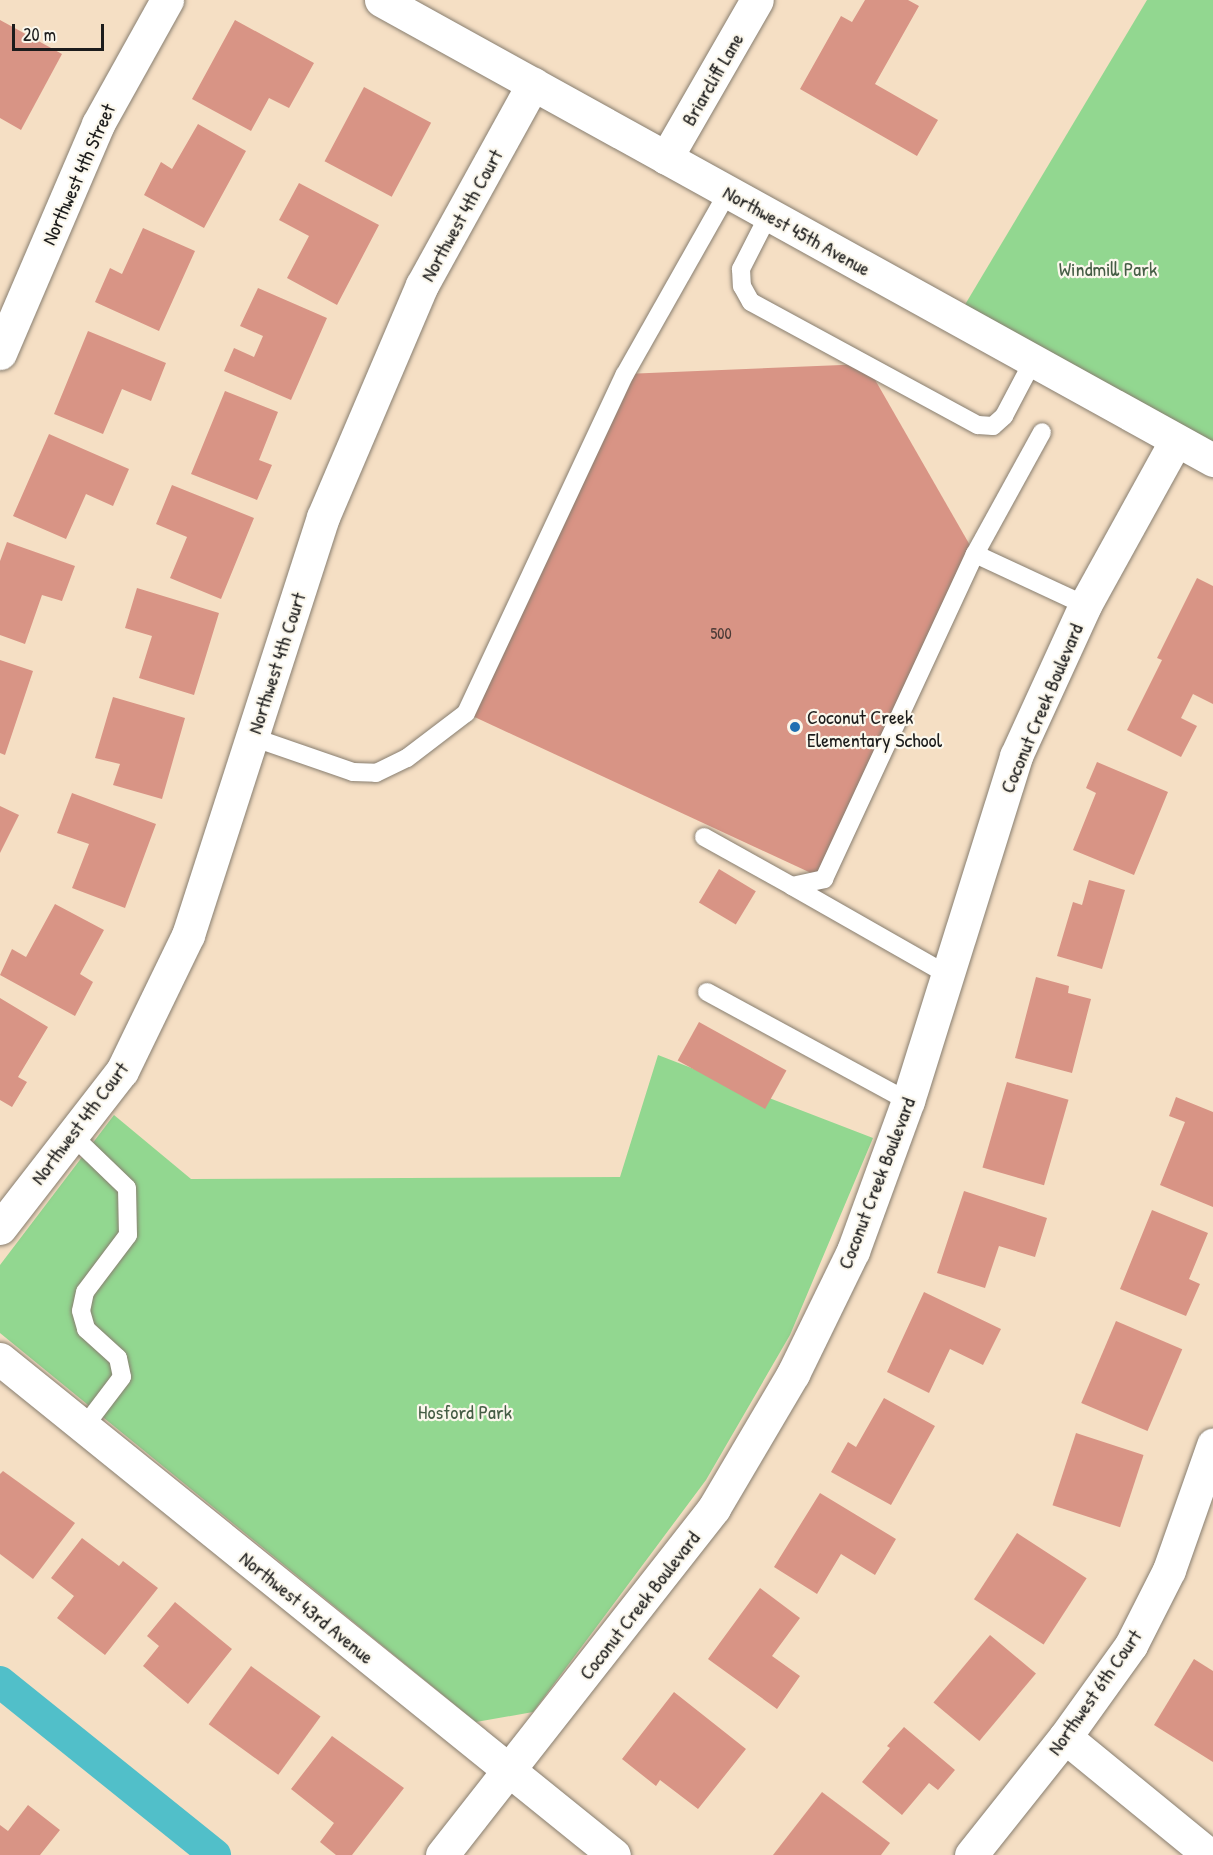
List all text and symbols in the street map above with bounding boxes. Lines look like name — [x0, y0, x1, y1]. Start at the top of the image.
scale bar — [15, 12, 106, 50]
text: 20 m — [23, 22, 56, 47]
street label: Briarcliff Lane — [676, 28, 748, 130]
street label: Northwest 4th Street — [36, 100, 120, 248]
street label: Northwest 4th Court — [415, 145, 507, 285]
street label: Northwest 45th Avenue — [719, 180, 875, 280]
park label: Windmill Park — [1059, 256, 1157, 280]
street label: Northwest 4th Court — [242, 589, 310, 737]
street label: Coconut Creek Boulevard — [994, 620, 1088, 796]
house number: 500 — [710, 623, 732, 643]
place label: Coconut Creek Elementary School — [807, 704, 942, 751]
marker: Coconut Creek Elementary School — [788, 720, 802, 734]
street label: Northwest 4th Court — [25, 1057, 133, 1189]
street label: Coconut Creek Boulevard — [832, 1094, 920, 1272]
park label: Hosford Park — [418, 1399, 512, 1423]
street label: Coconut Creek Boulevard — [574, 1526, 704, 1684]
street label: Northwest 43rd Avenue — [235, 1546, 379, 1668]
street label: Northwest 6th Court — [1042, 1625, 1146, 1759]

